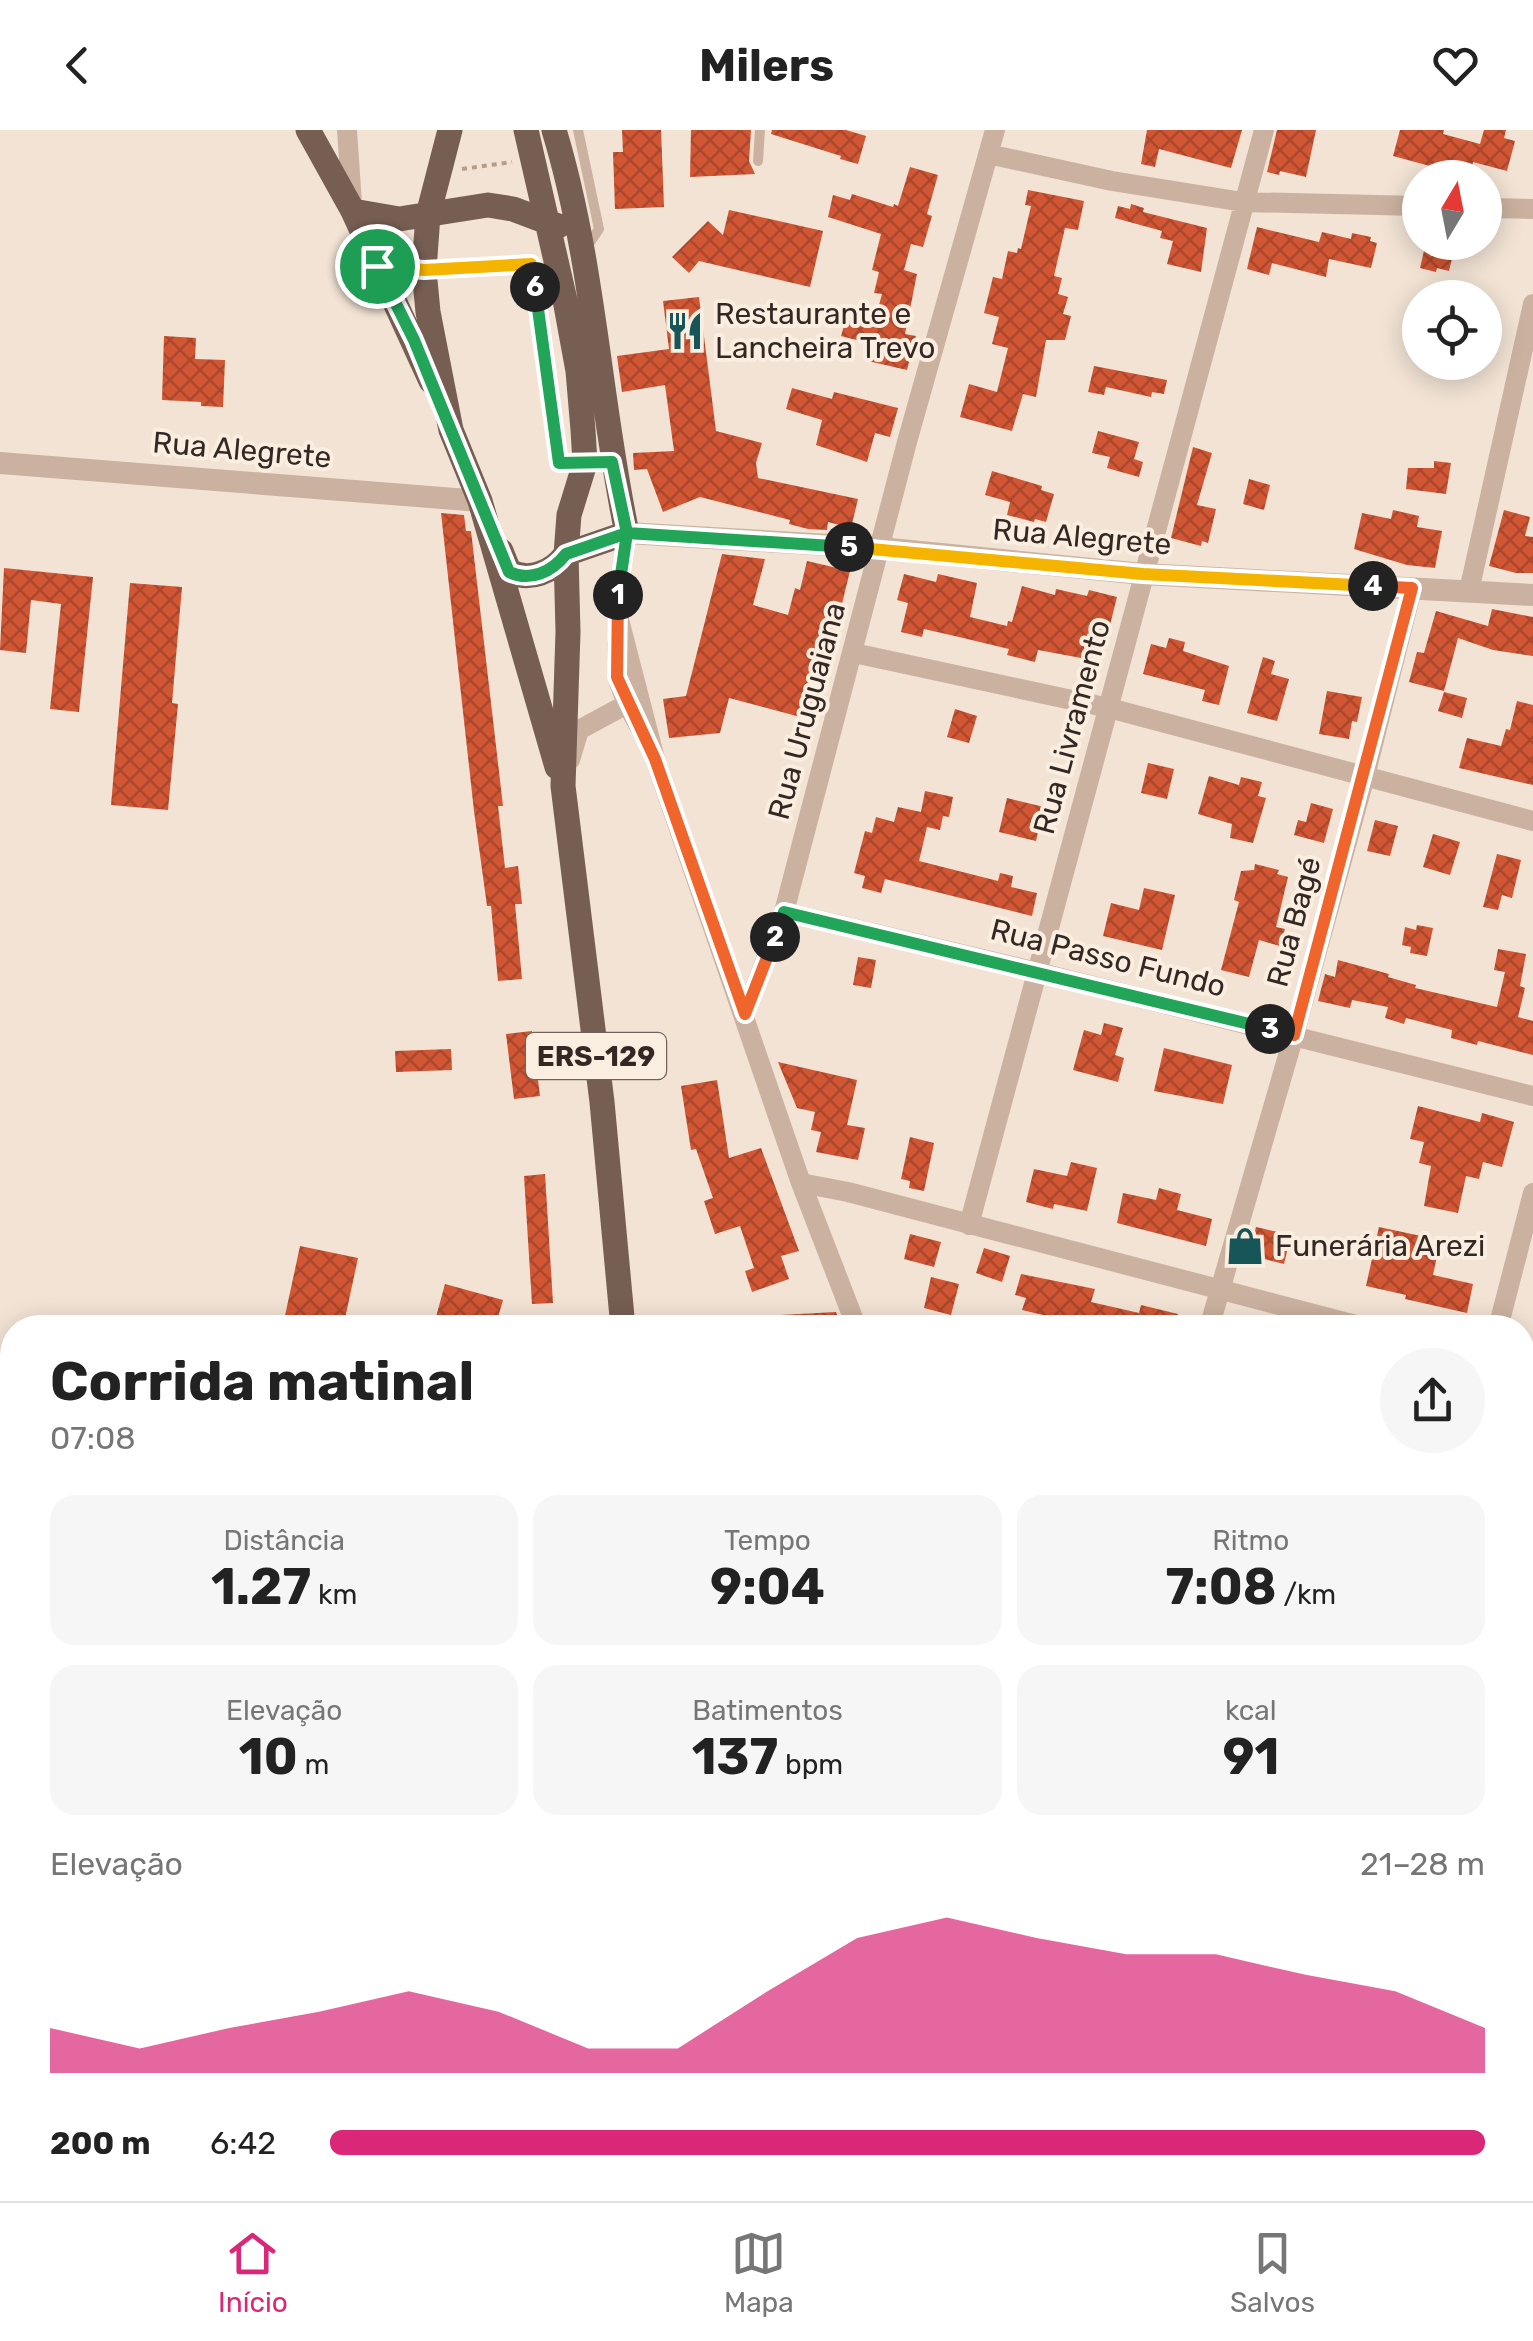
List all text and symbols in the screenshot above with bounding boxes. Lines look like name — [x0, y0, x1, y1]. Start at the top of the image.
icon: back — [50, 38, 105, 93]
icon: heart — [1428, 38, 1483, 93]
text: Milers — [699, 39, 834, 92]
north arrow — [1402, 160, 1502, 260]
map controls — [1402, 160, 1502, 380]
pin — [335, 224, 420, 309]
icon: arrive — [350, 239, 405, 294]
pin: 6 — [510, 262, 560, 312]
text: 6 — [526, 270, 544, 303]
button: locate — [1402, 280, 1502, 380]
place label: Restaurante e Lancheira Trevo — [715, 296, 935, 366]
restaurant icon: Restaurante e Lancheira Trevo — [664, 310, 706, 352]
street label: Rua Alegrete — [151, 424, 333, 476]
street label: Rua Alegrete — [991, 511, 1173, 563]
pin: 5 — [824, 522, 874, 572]
text: 5 — [840, 530, 858, 563]
pin: 4 — [1348, 561, 1398, 611]
text: 4 — [1363, 569, 1383, 602]
pin: 1 — [593, 570, 643, 620]
text: 1 — [611, 578, 625, 611]
street label: Rua Uruguaiana — [761, 599, 853, 823]
street label: Rua Livramento — [1026, 616, 1118, 838]
street label: Rua Bagé — [1259, 853, 1329, 991]
street label: Rua Passo Fundo — [987, 911, 1229, 1005]
pin: 2 — [750, 912, 800, 962]
text: 2 — [766, 920, 784, 953]
pin: 3 — [1245, 1004, 1295, 1054]
text: 3 — [1261, 1012, 1279, 1045]
road number: ERS-129 — [526, 1033, 666, 1079]
shop icon: Funerária Arezi — [1224, 1225, 1266, 1267]
place label: Funerária Arezi — [1275, 1228, 1485, 1264]
button: share — [1380, 1348, 1485, 1453]
text: Corrida matinal — [50, 1349, 474, 1414]
text: 07:08 — [50, 1419, 136, 1457]
text: Distância — [223, 1524, 345, 1557]
text: Tempo — [724, 1524, 811, 1557]
text: Ritmo — [1212, 1524, 1289, 1557]
text: 1.27 — [211, 1557, 311, 1617]
text: 9:04 — [710, 1557, 825, 1617]
text: 7:08 — [1165, 1557, 1277, 1617]
text: km — [311, 1578, 357, 1611]
text: /km — [1277, 1578, 1336, 1611]
text: Elevação — [226, 1694, 342, 1727]
text: Batimentos — [692, 1694, 843, 1727]
text: kcal — [1225, 1694, 1277, 1727]
text: 10 — [239, 1727, 298, 1787]
text: 137 — [692, 1727, 778, 1787]
text: 91 — [1222, 1727, 1279, 1787]
text: m — [298, 1748, 329, 1781]
text: bpm — [778, 1748, 843, 1781]
text: Elevação — [50, 1845, 183, 1883]
text: 21–28 m — [1360, 1845, 1485, 1883]
text: 200 m — [50, 2124, 150, 2162]
text: 6:42 — [210, 2124, 276, 2162]
tab: Início — [218, 2226, 288, 2319]
tab: Mapa — [724, 2226, 794, 2319]
tab: Salvos — [1230, 2226, 1315, 2319]

